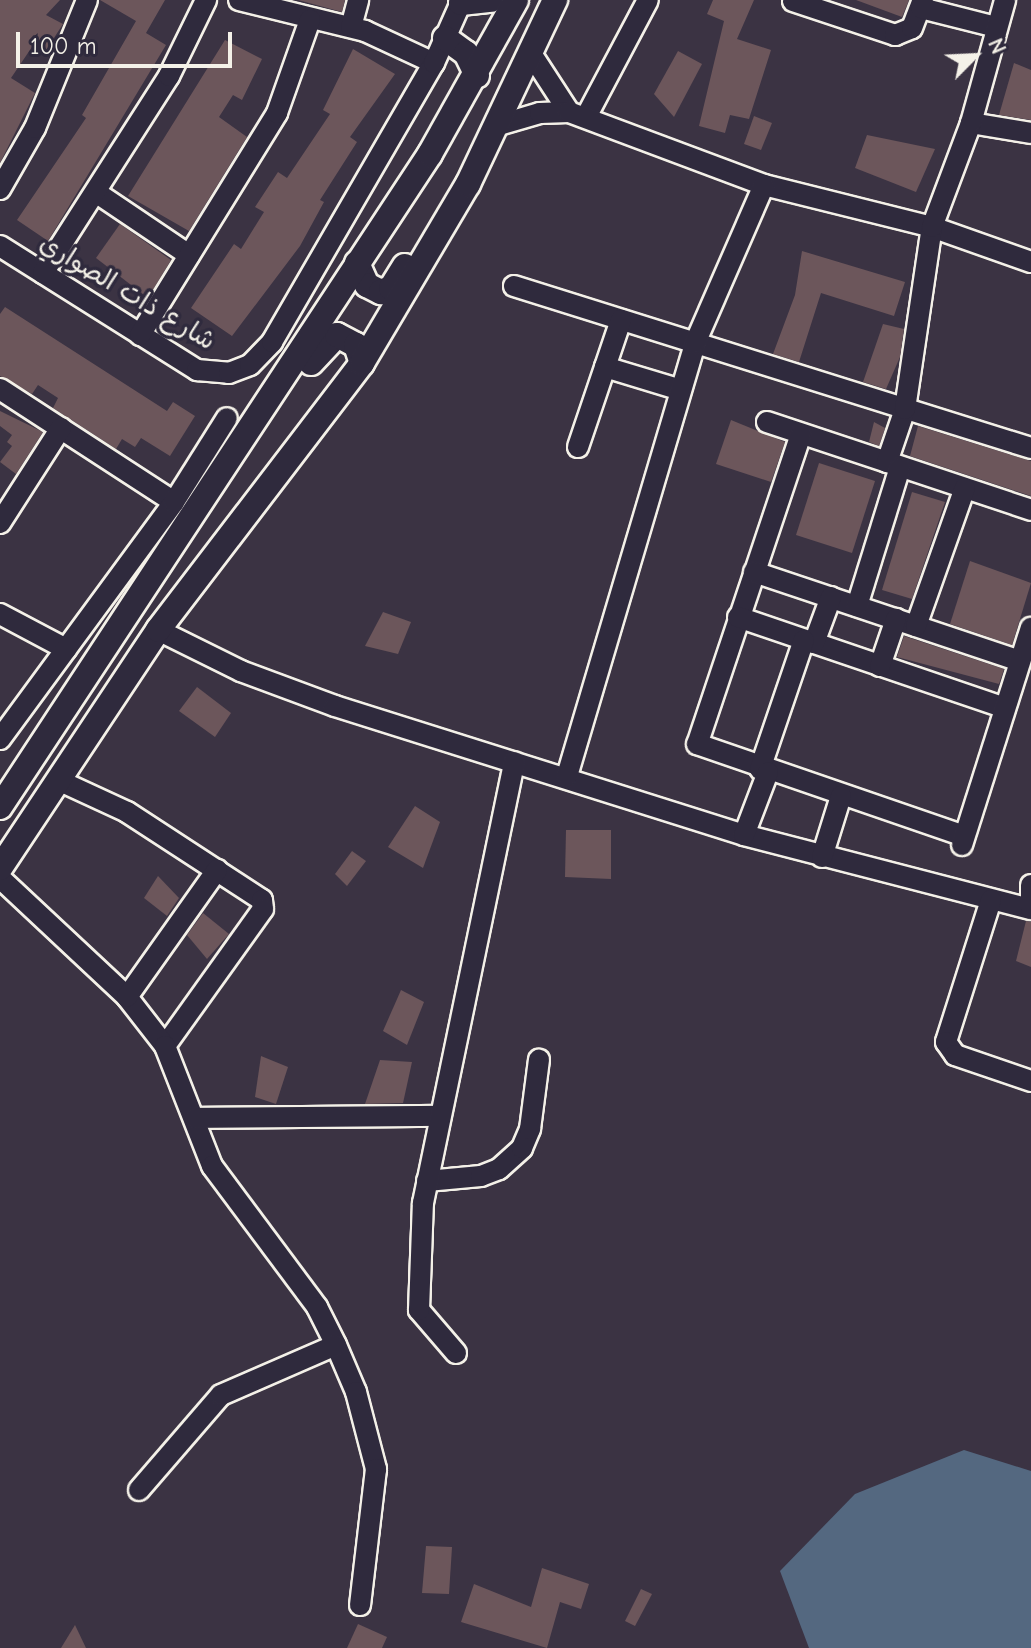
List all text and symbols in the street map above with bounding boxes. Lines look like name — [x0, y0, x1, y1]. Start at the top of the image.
scale bar — [20, 16, 236, 66]
north arrow — [935, 16, 1015, 96]
text: 100 m — [30, 32, 97, 60]
text: N — [982, 34, 1012, 58]
street label: شارع ذات الصواري — [34, 228, 220, 358]

